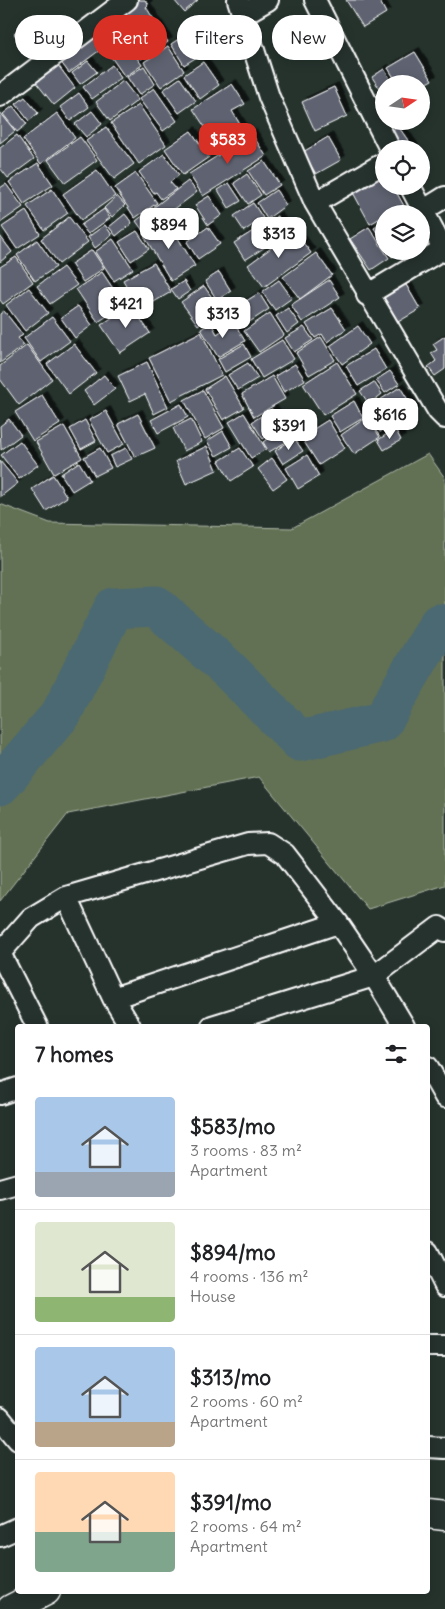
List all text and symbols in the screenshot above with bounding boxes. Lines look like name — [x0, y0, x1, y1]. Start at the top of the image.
chip: Buy — [15, 15, 83, 60]
chip: Rent — [93, 15, 167, 60]
chip: Filters — [177, 15, 262, 60]
chip: New — [272, 15, 344, 60]
north arrow — [375, 75, 430, 130]
map controls — [375, 75, 430, 260]
pin: $583 — [198, 122, 258, 165]
text: $583 — [210, 129, 246, 149]
button: locate — [375, 140, 430, 195]
button: layers — [375, 205, 430, 260]
pin: $894 — [139, 208, 199, 250]
text: $894 — [151, 214, 187, 234]
pin: $313 — [249, 216, 309, 259]
text: $313 — [262, 223, 296, 243]
pin: $421 — [96, 286, 156, 329]
text: $421 — [109, 293, 143, 313]
pin: $313 — [193, 296, 253, 339]
text: $313 — [206, 303, 240, 323]
pin: $616 — [360, 398, 420, 440]
text: $616 — [373, 404, 407, 424]
pin: $391 — [259, 408, 319, 451]
text: $391 — [272, 415, 306, 435]
icon: filters — [382, 1040, 410, 1068]
text: 7 homes — [35, 1041, 114, 1068]
text: $583/mo — [190, 1113, 275, 1140]
icon: home — [75, 1117, 135, 1177]
text: 3 rooms · 83 m² — [190, 1140, 302, 1160]
text: Apartment — [190, 1160, 268, 1180]
text: $894/mo — [190, 1239, 276, 1266]
icon: home — [75, 1242, 135, 1302]
text: 4 rooms · 136 m² — [190, 1266, 308, 1286]
text: House — [190, 1286, 236, 1306]
text: $313/mo — [190, 1364, 271, 1391]
icon: home — [75, 1367, 135, 1427]
text: 2 rooms · 60 m² — [190, 1391, 303, 1411]
text: Apartment — [190, 1411, 268, 1431]
text: $391/mo — [190, 1489, 272, 1516]
icon: home — [75, 1492, 135, 1552]
text: 2 rooms · 64 m² — [190, 1516, 302, 1536]
text: Apartment — [190, 1536, 268, 1556]

